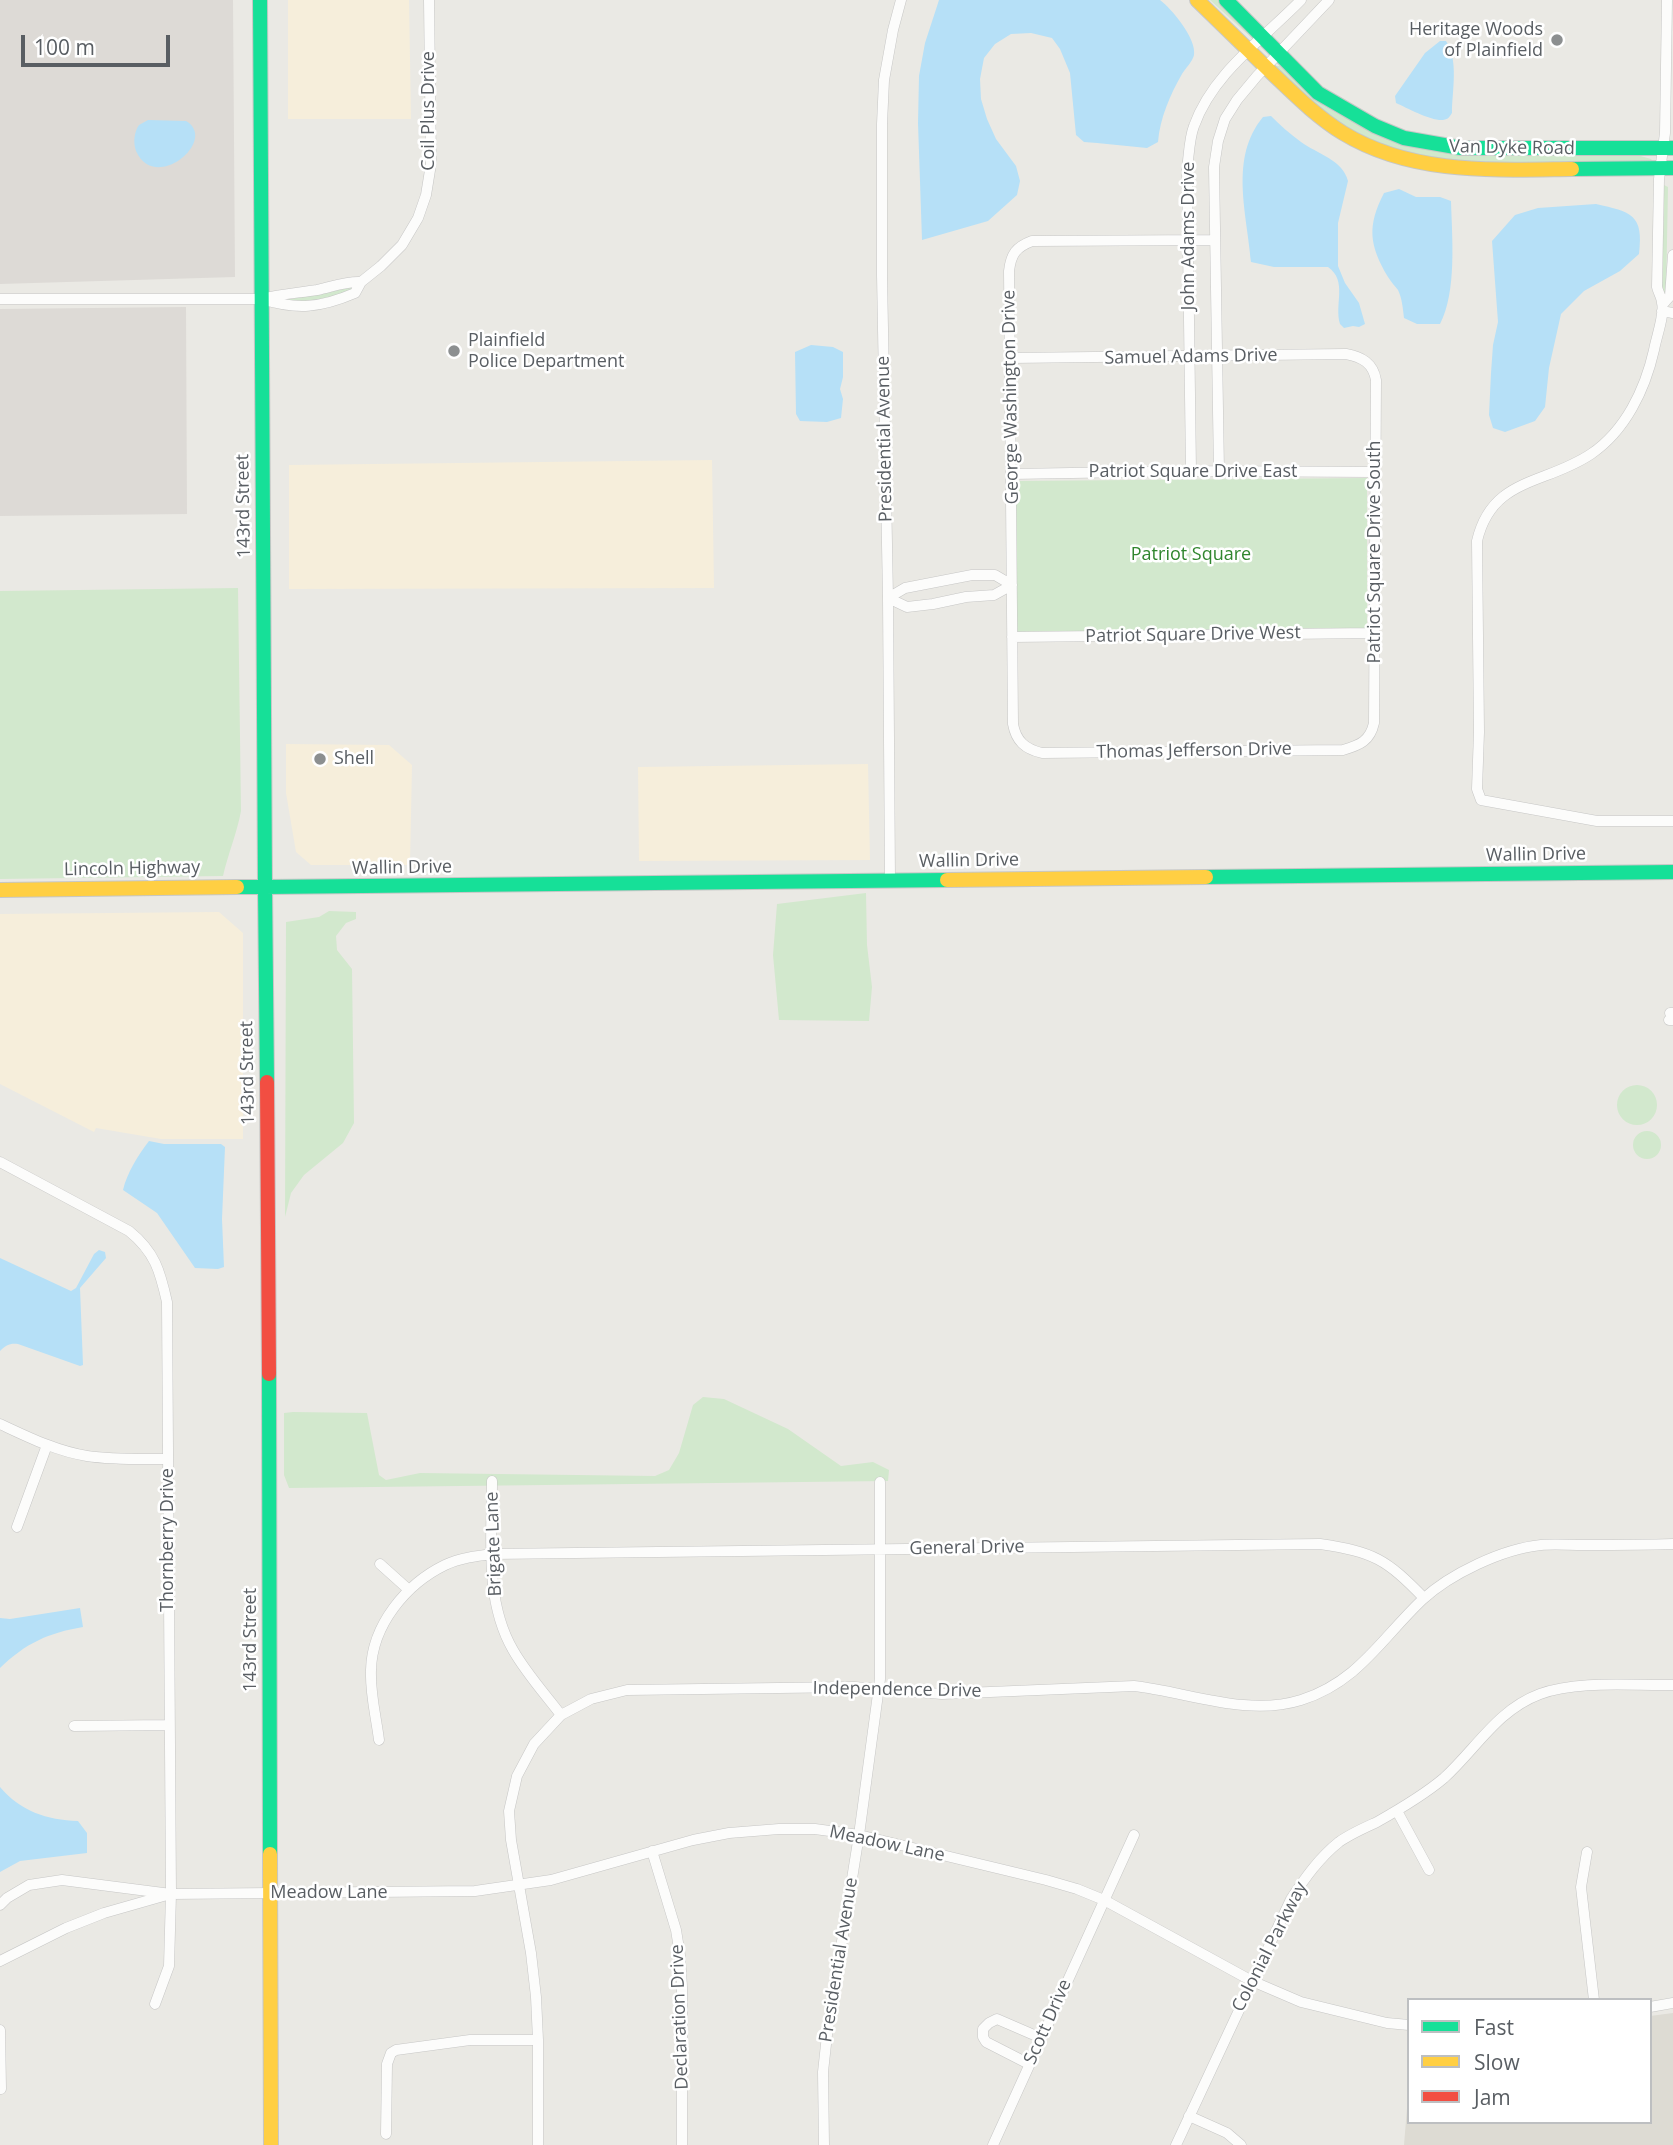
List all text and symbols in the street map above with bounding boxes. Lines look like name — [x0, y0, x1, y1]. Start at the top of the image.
place label: Heritage Woods of Plainfield — [1409, 19, 1543, 61]
scale bar — [24, 21, 173, 65]
marker: Heritage Woods of Plainfield — [1549, 32, 1565, 48]
text: 100 m — [34, 33, 95, 61]
street label: Coil Plus Drive — [418, 51, 440, 171]
street label: Van Dyke Road — [1449, 136, 1575, 160]
street label: John Adams Drive — [1178, 162, 1200, 310]
street label: George Washington Drive — [998, 290, 1024, 504]
place label: Plainfield Police Department — [468, 330, 624, 372]
marker: Plainfield Police Department — [446, 343, 462, 359]
street label: Samuel Adams Drive — [1104, 345, 1278, 369]
street label: Presidential Avenue — [873, 356, 897, 522]
street label: Patriot Square Drive South — [1364, 440, 1386, 664]
street label: 143rd Street — [232, 454, 256, 558]
street label: Patriot Square Drive East — [1089, 461, 1297, 483]
park label: Patriot Square — [1131, 544, 1251, 566]
street label: Patriot Square Drive West — [1085, 622, 1301, 648]
street label: Thomas Jefferson Drive — [1096, 738, 1292, 764]
place label: Shell — [334, 748, 374, 770]
marker: Shell — [312, 751, 328, 767]
street label: Wallin Drive — [1486, 843, 1586, 867]
street label: Wallin Drive — [919, 849, 1019, 873]
street label: Wallin Drive — [352, 856, 452, 880]
street label: Lincoln Highway — [64, 857, 200, 881]
street label: 143rd Street — [236, 1021, 260, 1125]
street label: Thornberry Drive — [157, 1468, 179, 1612]
street label: Brigate Lane — [481, 1491, 507, 1597]
street label: General Drive — [909, 1536, 1025, 1560]
street label: 143rd Street — [240, 1588, 262, 1692]
street label: Independence Drive — [812, 1678, 982, 1702]
street label: Meadow Lane — [827, 1821, 947, 1867]
street label: Presidential Avenue — [815, 1876, 863, 2044]
street label: Colonial Parkway — [1228, 1878, 1312, 2016]
street label: Meadow Lane — [270, 1882, 388, 1904]
street label: Declaration Drive — [667, 1944, 693, 2090]
street label: Scott Drive — [1020, 1976, 1076, 2068]
legend — [1407, 1998, 1652, 2124]
text: Fast — [1474, 2013, 1514, 2041]
text: Slow — [1474, 2048, 1520, 2076]
text: Jam — [1474, 2083, 1511, 2111]

